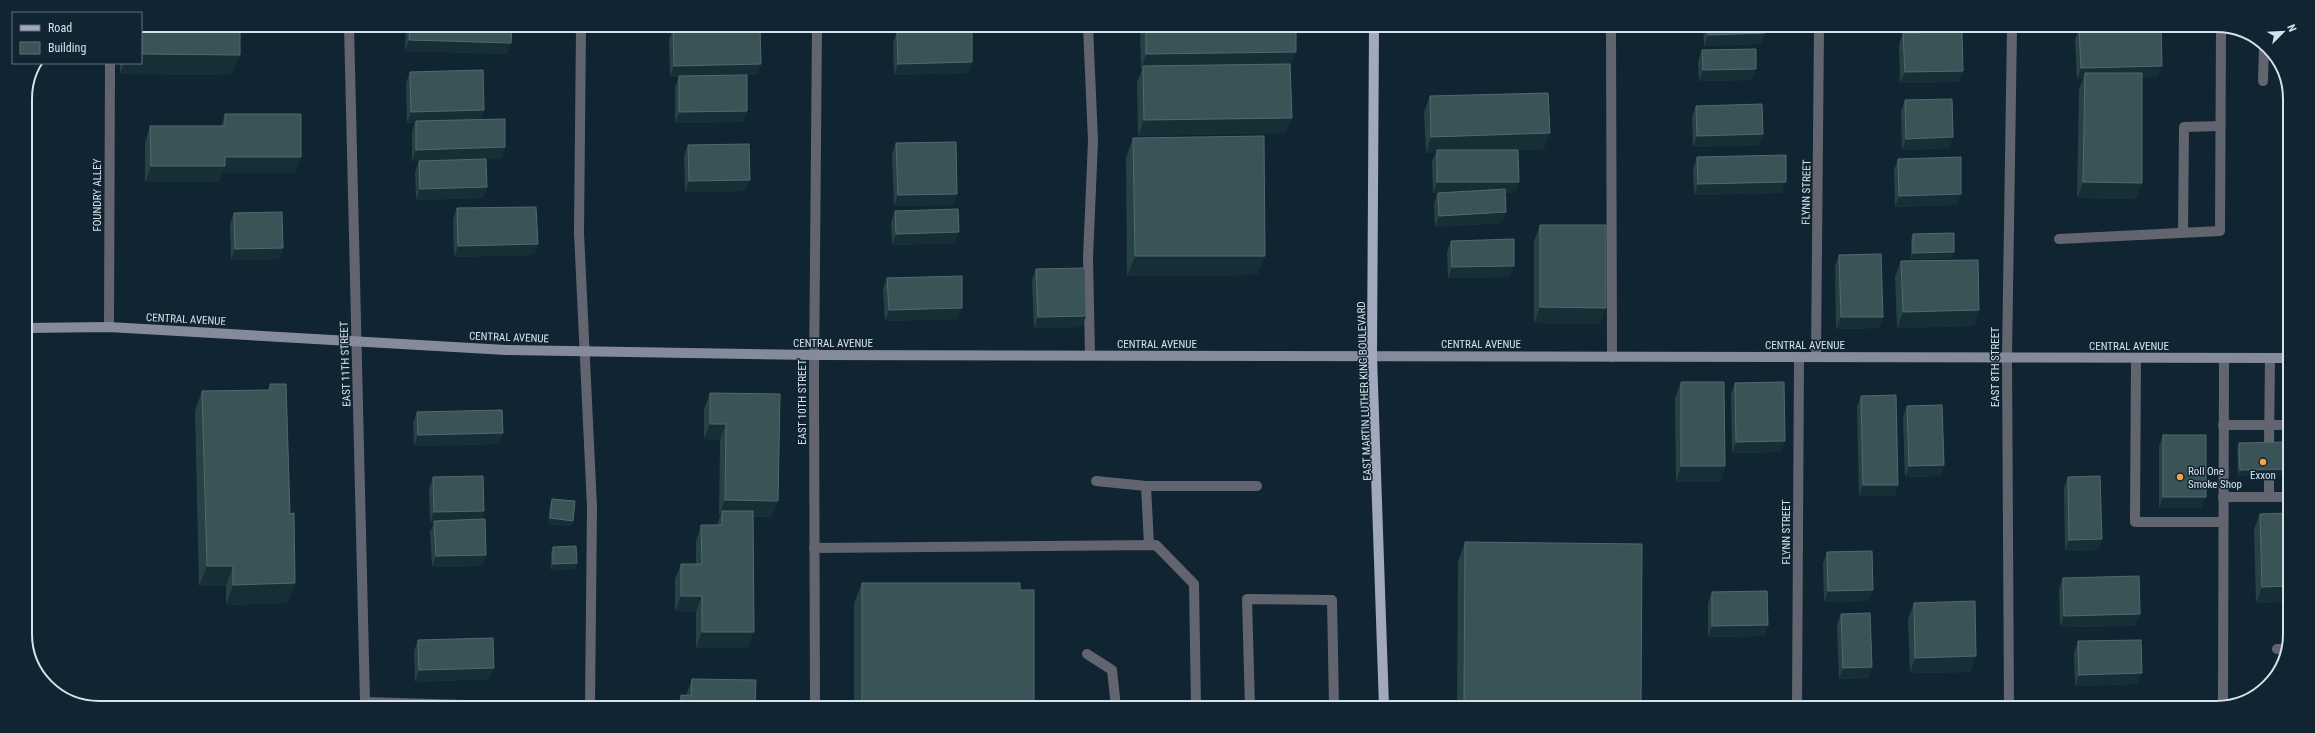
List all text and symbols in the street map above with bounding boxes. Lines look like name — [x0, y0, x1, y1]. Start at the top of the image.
legend — [12, 12, 142, 64]
north arrow — [2263, 12, 2303, 52]
text: Road — [48, 21, 72, 35]
text: N — [2284, 22, 2299, 34]
text: Building — [48, 41, 86, 55]
street label: FOUNDRY ALLEY — [91, 158, 104, 232]
street label: FLYNN STREET — [1799, 159, 1814, 225]
street label: EAST MARTIN LUTHER KING BOULEVARD — [1355, 301, 1374, 481]
street label: CENTRAL AVENUE — [146, 311, 227, 328]
street label: EAST 11TH STREET — [338, 321, 353, 407]
street label: EAST 8TH STREET — [1989, 327, 2002, 407]
street label: CENTRAL AVENUE — [469, 330, 550, 345]
street label: CENTRAL AVENUE — [793, 337, 874, 350]
street label: CENTRAL AVENUE — [1117, 338, 1198, 351]
street label: CENTRAL AVENUE — [1441, 338, 1522, 351]
street label: CENTRAL AVENUE — [1765, 339, 1846, 352]
street label: CENTRAL AVENUE — [2089, 340, 2170, 353]
street label: EAST 10TH STREET — [796, 359, 809, 445]
marker: Exxon — [2258, 457, 2268, 467]
place label: Roll One Smoke Shop — [2188, 465, 2242, 491]
place label: Exxon — [2250, 469, 2276, 482]
marker: Roll One Smoke Shop — [2175, 472, 2185, 482]
street label: FLYNN STREET — [1780, 499, 1793, 565]

